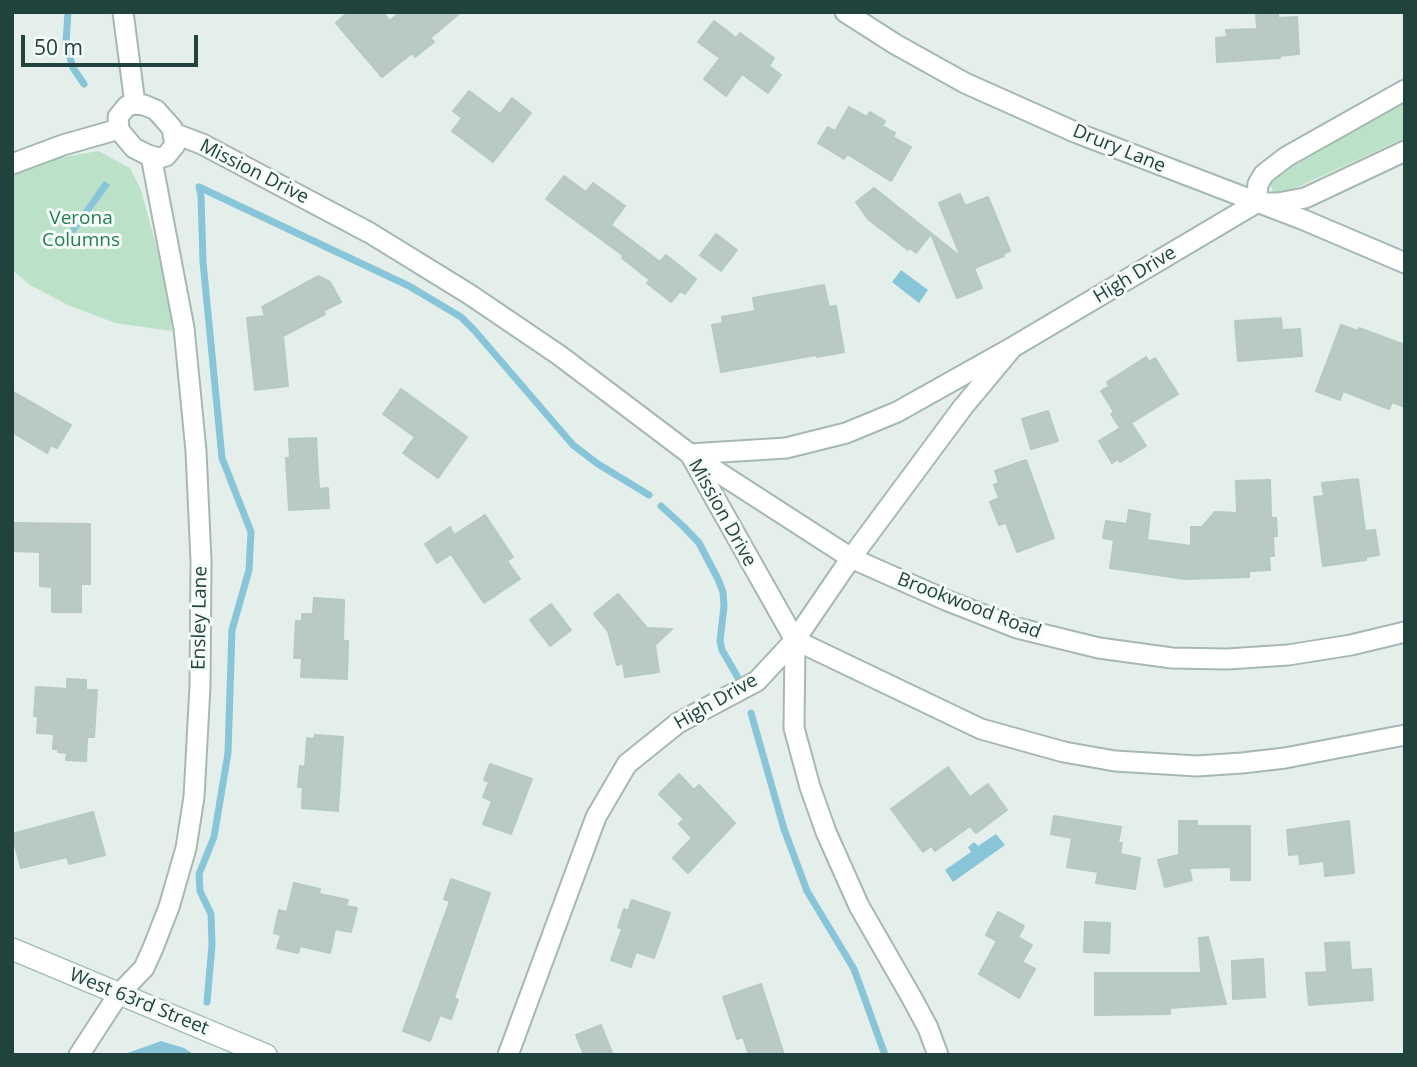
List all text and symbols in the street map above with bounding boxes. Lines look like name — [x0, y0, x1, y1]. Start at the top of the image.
scale bar — [24, 21, 201, 65]
text: 50 m — [34, 33, 83, 61]
street label: Drury Lane — [1069, 120, 1169, 178]
street label: Mission Drive — [196, 135, 312, 209]
park label: Verona Columns — [42, 208, 120, 252]
street label: High Drive — [1090, 241, 1180, 309]
street label: Mission Drive — [683, 455, 761, 571]
street label: Ensley Lane — [188, 566, 212, 670]
street label: Brookwood Road — [894, 568, 1044, 644]
street label: High Drive — [670, 669, 762, 735]
street label: West 63rd Street — [66, 964, 212, 1040]

